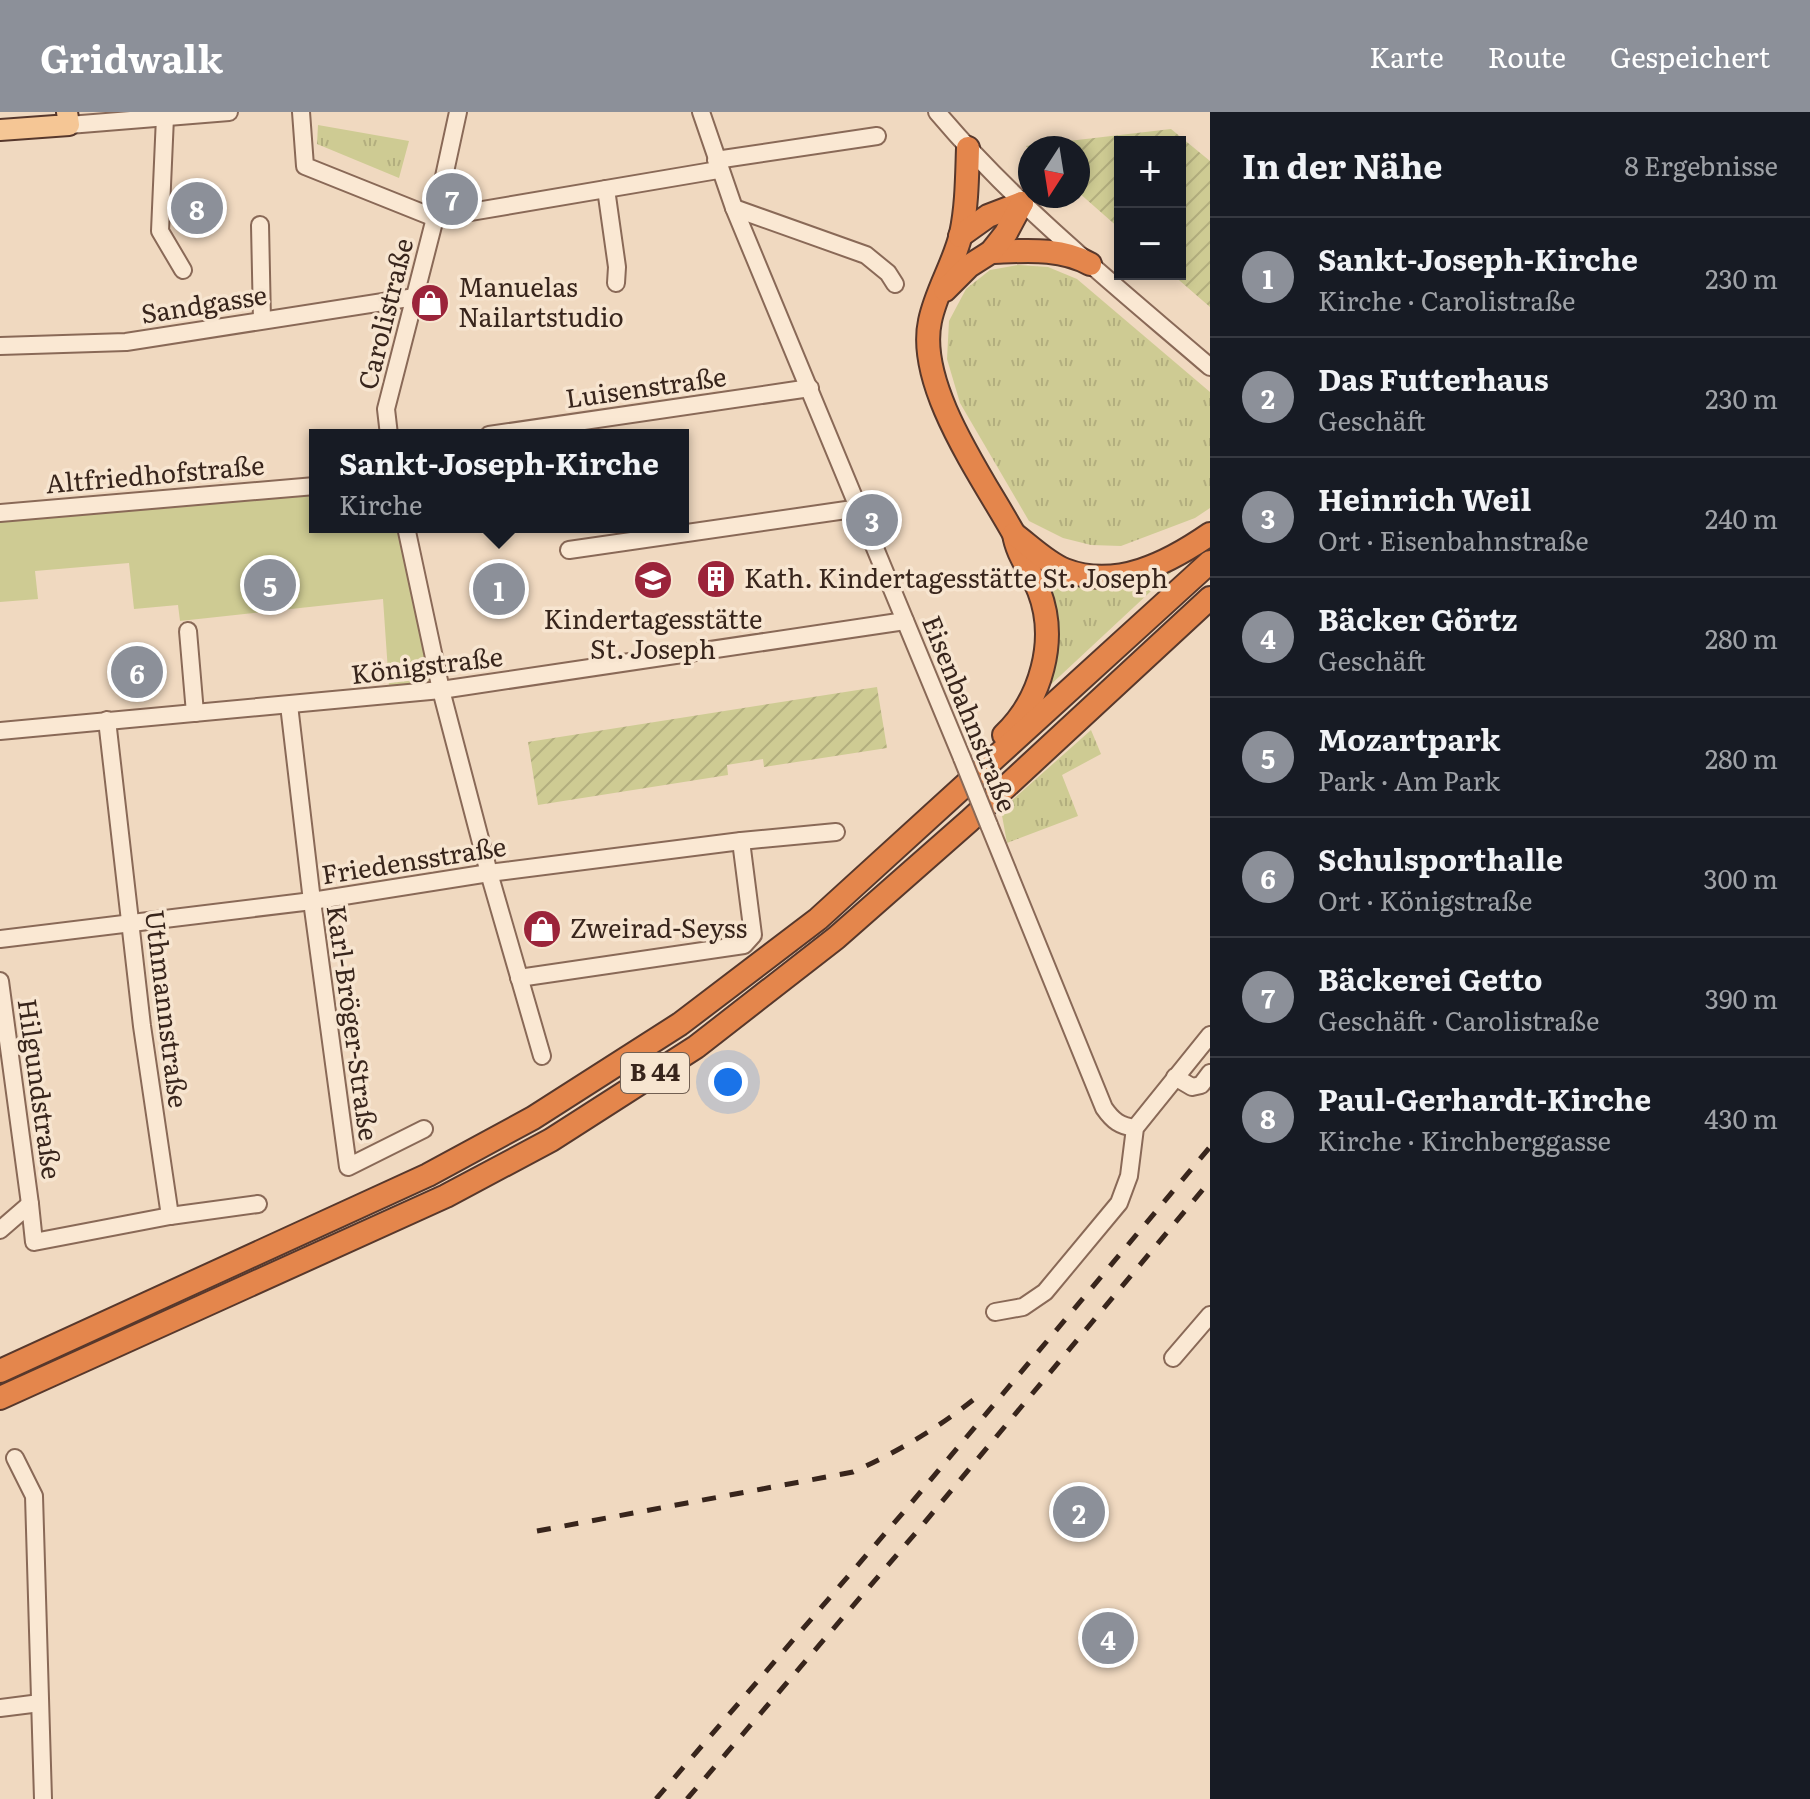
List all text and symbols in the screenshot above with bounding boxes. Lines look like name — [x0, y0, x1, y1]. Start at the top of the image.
text: Gridwalk — [40, 28, 223, 85]
text: Karte — [1369, 35, 1444, 77]
text: Route — [1488, 35, 1566, 77]
text: Gespeichert — [1610, 35, 1770, 77]
north arrow — [1018, 136, 1090, 208]
map controls — [1114, 136, 1186, 280]
button: + — [1114, 136, 1186, 208]
text: In der Nähe — [1242, 139, 1442, 189]
text: 8 Ergebnisse — [1625, 145, 1778, 184]
pin: 7 — [426, 169, 478, 229]
pin: 8 — [171, 178, 223, 238]
button: − — [1114, 208, 1186, 280]
street label: Carolistraße — [346, 234, 421, 393]
text: Sankt-Joseph-Kirche — [1318, 236, 1638, 280]
text: 1 — [1263, 258, 1273, 297]
text: 230 m — [1705, 258, 1778, 297]
place label: Manuelas Nailartstudio — [458, 266, 624, 335]
street label: Sandgasse — [138, 273, 269, 332]
text: Kirche · Carolistraße — [1318, 280, 1575, 319]
shop icon: Manuelas Nailartstudio — [409, 282, 451, 324]
street label: Luisenstraße — [563, 355, 729, 416]
text: Das Futterhaus — [1318, 356, 1549, 400]
text: 2 — [1261, 378, 1275, 417]
text: 230 m — [1705, 378, 1778, 417]
text: Geschäft — [1318, 400, 1426, 439]
popup — [309, 429, 689, 533]
text: Sankt-Joseph-Kirche — [339, 440, 659, 484]
street label: Altfriedhofstraße — [44, 444, 266, 501]
text: Heinrich Weil — [1318, 476, 1531, 520]
text: Kirche — [339, 484, 423, 523]
pin: 3 — [846, 490, 898, 550]
text: 3 — [1261, 498, 1275, 537]
text: 240 m — [1705, 498, 1778, 537]
text: Ort · Eisenbahnstraße — [1318, 520, 1589, 559]
pin: 5 — [244, 555, 296, 615]
place label: Kath. Kindertagesstätte St. Joseph — [744, 557, 1168, 596]
building icon: Kath. Kindertagesstätte St. Joseph — [695, 558, 737, 600]
pin: 1 — [473, 559, 525, 619]
school or university icon: Kindertagesstätte St. Joseph — [632, 559, 674, 601]
text: Bäcker Görtz — [1318, 596, 1518, 640]
place label: Kindertagesstätte St. Joseph — [544, 598, 762, 667]
street label: Eisenbahnstraße — [914, 609, 1029, 817]
text: 4 — [1260, 618, 1276, 657]
text: 280 m — [1705, 618, 1778, 657]
street label: Königstraße — [348, 635, 505, 692]
text: Geschäft — [1318, 640, 1426, 679]
pin: 6 — [111, 642, 163, 702]
text: Mozartpark — [1318, 716, 1500, 760]
text: 5 — [1261, 738, 1275, 777]
text: 280 m — [1705, 738, 1778, 777]
text: Park · Am Park — [1318, 760, 1500, 799]
street label: Friedensstraße — [319, 825, 509, 892]
text: Schulsporthalle — [1318, 836, 1563, 880]
text: 6 — [1260, 858, 1276, 897]
text: 300 m — [1703, 858, 1778, 897]
text: Ort · Königstraße — [1318, 880, 1532, 919]
street label: Karl-Bröger-Straße — [319, 902, 390, 1143]
street label: Uthmannstraße — [137, 907, 200, 1110]
place label: Zweirad-Seyss — [570, 907, 747, 946]
shop icon: Zweirad-Seyss — [521, 908, 563, 950]
text: Bäckerei Getto — [1318, 956, 1543, 1000]
text: 7 — [1261, 978, 1275, 1017]
text: 390 m — [1705, 978, 1778, 1017]
street label: Hilgundstraße — [9, 996, 73, 1181]
text: Geschäft · Carolistraße — [1318, 1000, 1599, 1039]
road number: B 44 — [621, 1053, 689, 1093]
your location — [708, 1062, 748, 1102]
text: Paul-Gerhardt-Kirche — [1318, 1076, 1651, 1120]
text: 8 — [1260, 1098, 1276, 1137]
text: 430 m — [1704, 1098, 1778, 1137]
text: Kirche · Kirchberggasse — [1318, 1120, 1611, 1159]
pin: 2 — [1053, 1482, 1105, 1542]
pin: 4 — [1082, 1608, 1134, 1668]

